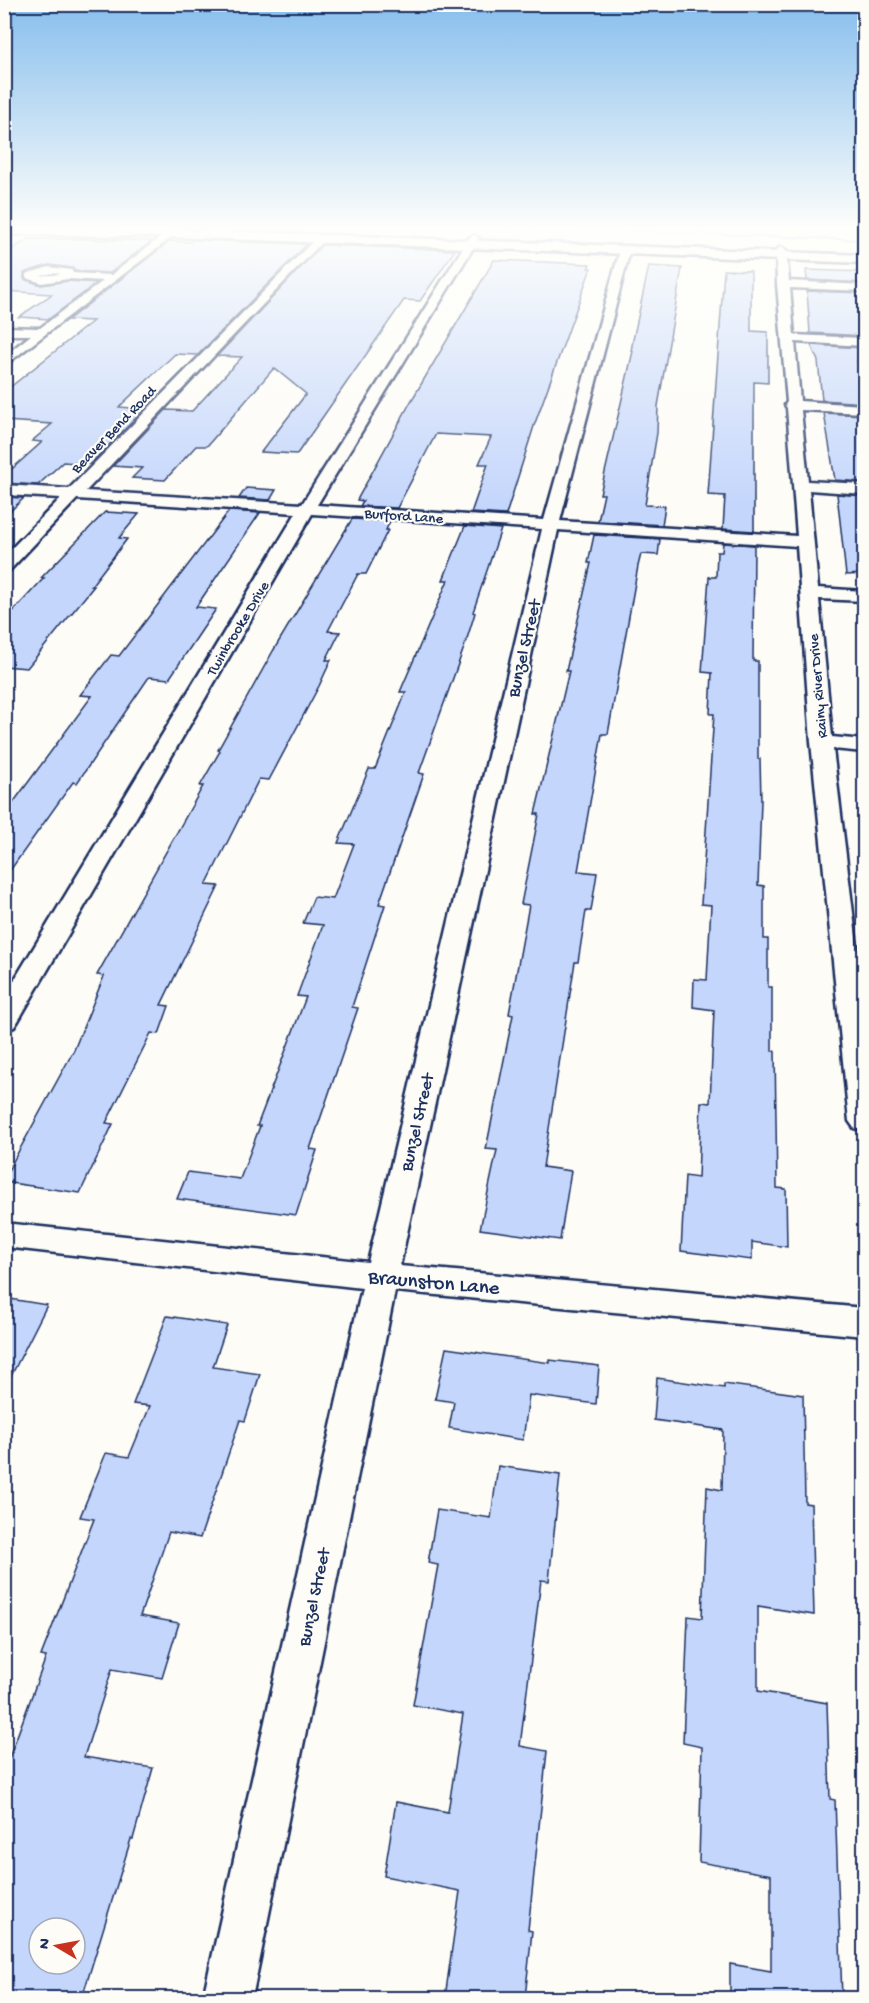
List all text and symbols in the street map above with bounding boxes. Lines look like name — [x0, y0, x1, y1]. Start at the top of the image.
street label: Beaver Bend Road — [67, 382, 162, 479]
street label: Burford Lane — [363, 505, 444, 529]
street label: Twinbrooke Drive — [203, 578, 274, 680]
street label: Bunzel Street — [504, 596, 547, 700]
street label: Rainy River Drive — [805, 633, 833, 739]
street label: Bunzel Street — [397, 1070, 440, 1174]
street label: Braunston Lane — [366, 1266, 502, 1303]
street label: Bunzel Street — [295, 1545, 336, 1649]
north arrow — [27, 1916, 87, 1976]
text: N — [35, 1937, 56, 1951]

